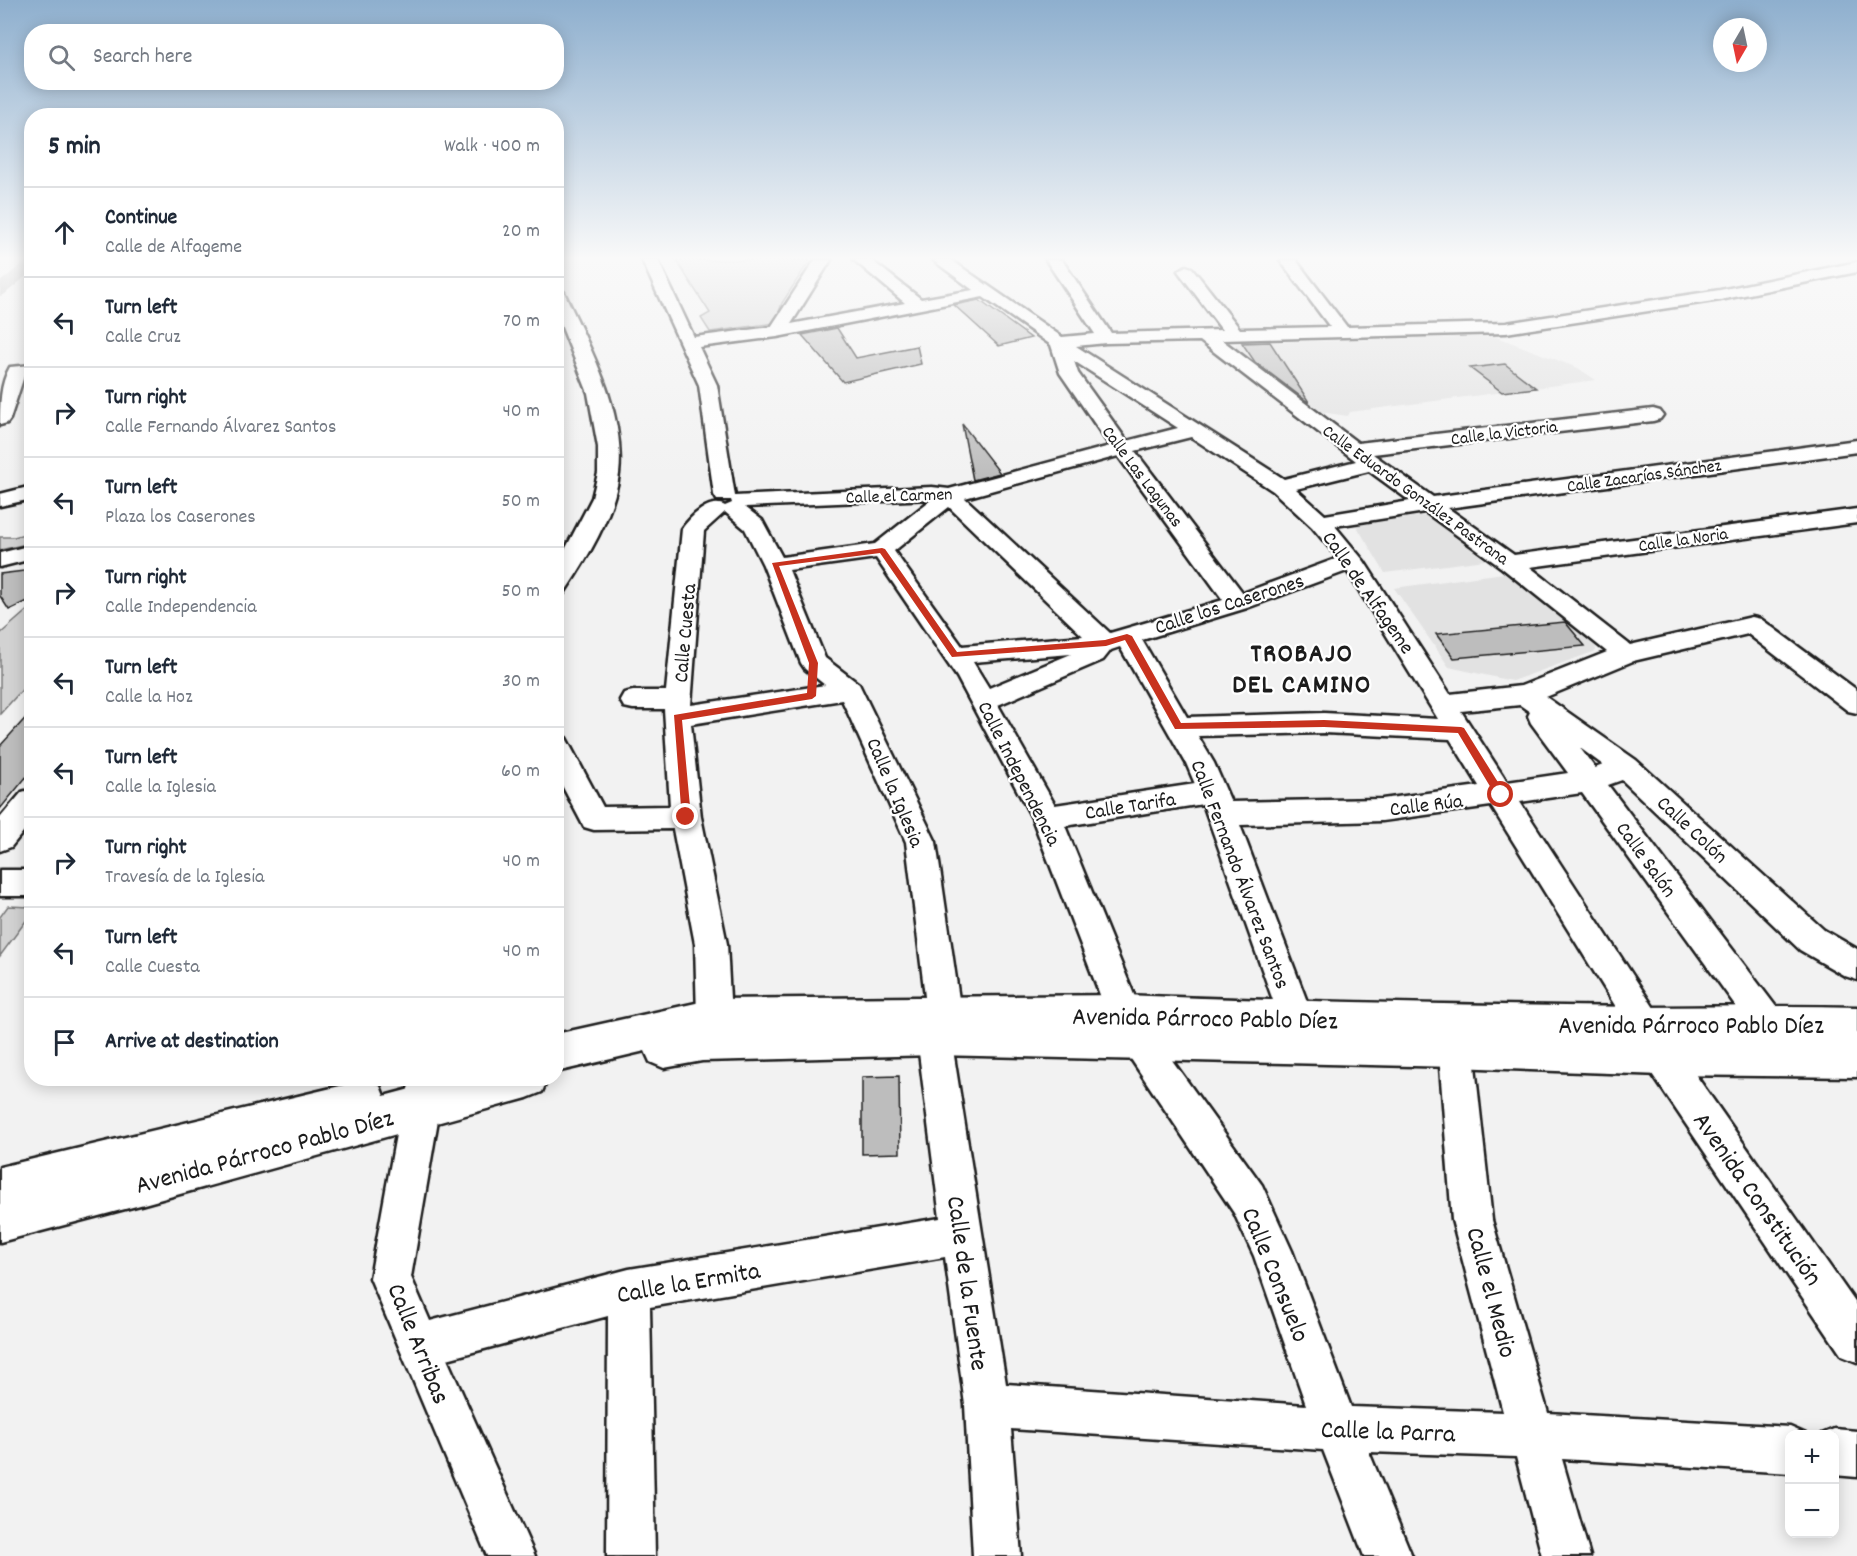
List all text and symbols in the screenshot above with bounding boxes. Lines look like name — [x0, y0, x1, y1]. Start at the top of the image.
north arrow — [1713, 18, 1767, 72]
search box — [24, 24, 564, 90]
icon: search — [45, 41, 78, 74]
text: Search here — [93, 42, 192, 73]
text: 5 min — [48, 129, 101, 166]
text: Walk · 400 m — [444, 133, 540, 161]
text: Continue — [105, 203, 177, 234]
icon: ahead — [48, 216, 81, 249]
text: 20 m — [502, 218, 540, 246]
text: Calle de Alfageme — [105, 234, 242, 262]
text: Turn left — [105, 293, 177, 324]
icon: left — [48, 306, 81, 339]
text: 70 m — [503, 308, 540, 336]
text: Calle Cruz — [105, 324, 181, 352]
text: Turn right — [105, 383, 187, 414]
icon: right — [48, 396, 81, 429]
text: 40 m — [502, 398, 540, 426]
text: Calle Fernando Álvarez Santos — [105, 414, 336, 442]
street label: Calle la Victoria — [1450, 415, 1560, 453]
street label: Calle Eduardo González Pastrana — [1316, 420, 1513, 573]
street label: Calle Las Lagunas — [1095, 422, 1187, 533]
street label: Calle Zacarías Sánchez — [1566, 454, 1723, 501]
text: Turn left — [105, 473, 177, 504]
street label: Calle el Carmen — [845, 483, 953, 512]
icon: left — [48, 486, 81, 519]
text: 50 m — [502, 488, 540, 516]
text: Plaza los Caserones — [105, 504, 256, 532]
street label: Calle la Noria — [1637, 523, 1730, 560]
street label: Calle de Alfageme — [1313, 526, 1420, 661]
text: Turn right — [105, 563, 187, 594]
street label: Calle los Caserones — [1151, 568, 1308, 644]
icon: right — [48, 576, 81, 609]
text: 50 m — [502, 578, 540, 606]
street label: Calle Cuesta — [668, 581, 706, 684]
text: Calle Independencia — [105, 594, 257, 622]
district label: TROBAJO DEL CAMINO — [1232, 636, 1372, 706]
text: Turn left — [105, 653, 177, 684]
icon: left — [48, 666, 81, 699]
text: 30 m — [502, 668, 540, 696]
text: Calle la Hoz — [105, 684, 193, 712]
street label: Calle Independencia — [968, 697, 1067, 853]
street label: Calle la Iglesia — [857, 734, 930, 854]
text: Turn left — [105, 743, 177, 774]
icon: left — [48, 756, 81, 789]
street label: Calle Fernando Álvarez Santos — [1181, 756, 1296, 994]
text: 60 m — [501, 758, 540, 786]
text: Calle la Iglesia — [105, 774, 216, 802]
route start — [1487, 781, 1513, 807]
street label: Calle Tarifa — [1083, 786, 1179, 830]
street label: Calle Rúa — [1388, 787, 1466, 826]
street label: Calle Colón — [1649, 790, 1733, 872]
route end — [672, 803, 698, 829]
street label: Calle Salón — [1607, 817, 1682, 905]
text: Turn right — [105, 833, 187, 864]
icon: right — [48, 846, 81, 879]
text: 40 m — [502, 848, 540, 876]
text: Travesía de la Iglesia — [105, 864, 264, 892]
text: Turn left — [105, 923, 177, 954]
icon: left — [48, 936, 81, 969]
text: 40 m — [502, 938, 540, 966]
text: Calle Cuesta — [105, 954, 200, 982]
street label: Avenida Párroco Pablo Díez — [1072, 1000, 1338, 1041]
street label: Avenida Párroco Pablo Díez — [1558, 1009, 1824, 1046]
icon: arrive — [48, 1026, 81, 1059]
text: Arrive at destination — [105, 1027, 279, 1058]
street label: Avenida Párroco Pablo Díez — [132, 1101, 398, 1206]
street label: Avenida Constitución — [1682, 1105, 1830, 1295]
street label: Calle de la Fuente — [935, 1194, 996, 1373]
street label: Calle Consuelo — [1230, 1202, 1318, 1348]
street label: Calle el Medio — [1454, 1224, 1525, 1362]
street label: Calle la Ermita — [614, 1253, 764, 1315]
street label: Calle Arribas — [376, 1278, 458, 1410]
street label: Calle la Parra — [1320, 1413, 1457, 1454]
map controls — [1785, 1430, 1839, 1538]
button: + — [1785, 1430, 1839, 1484]
button: − — [1785, 1484, 1839, 1538]

